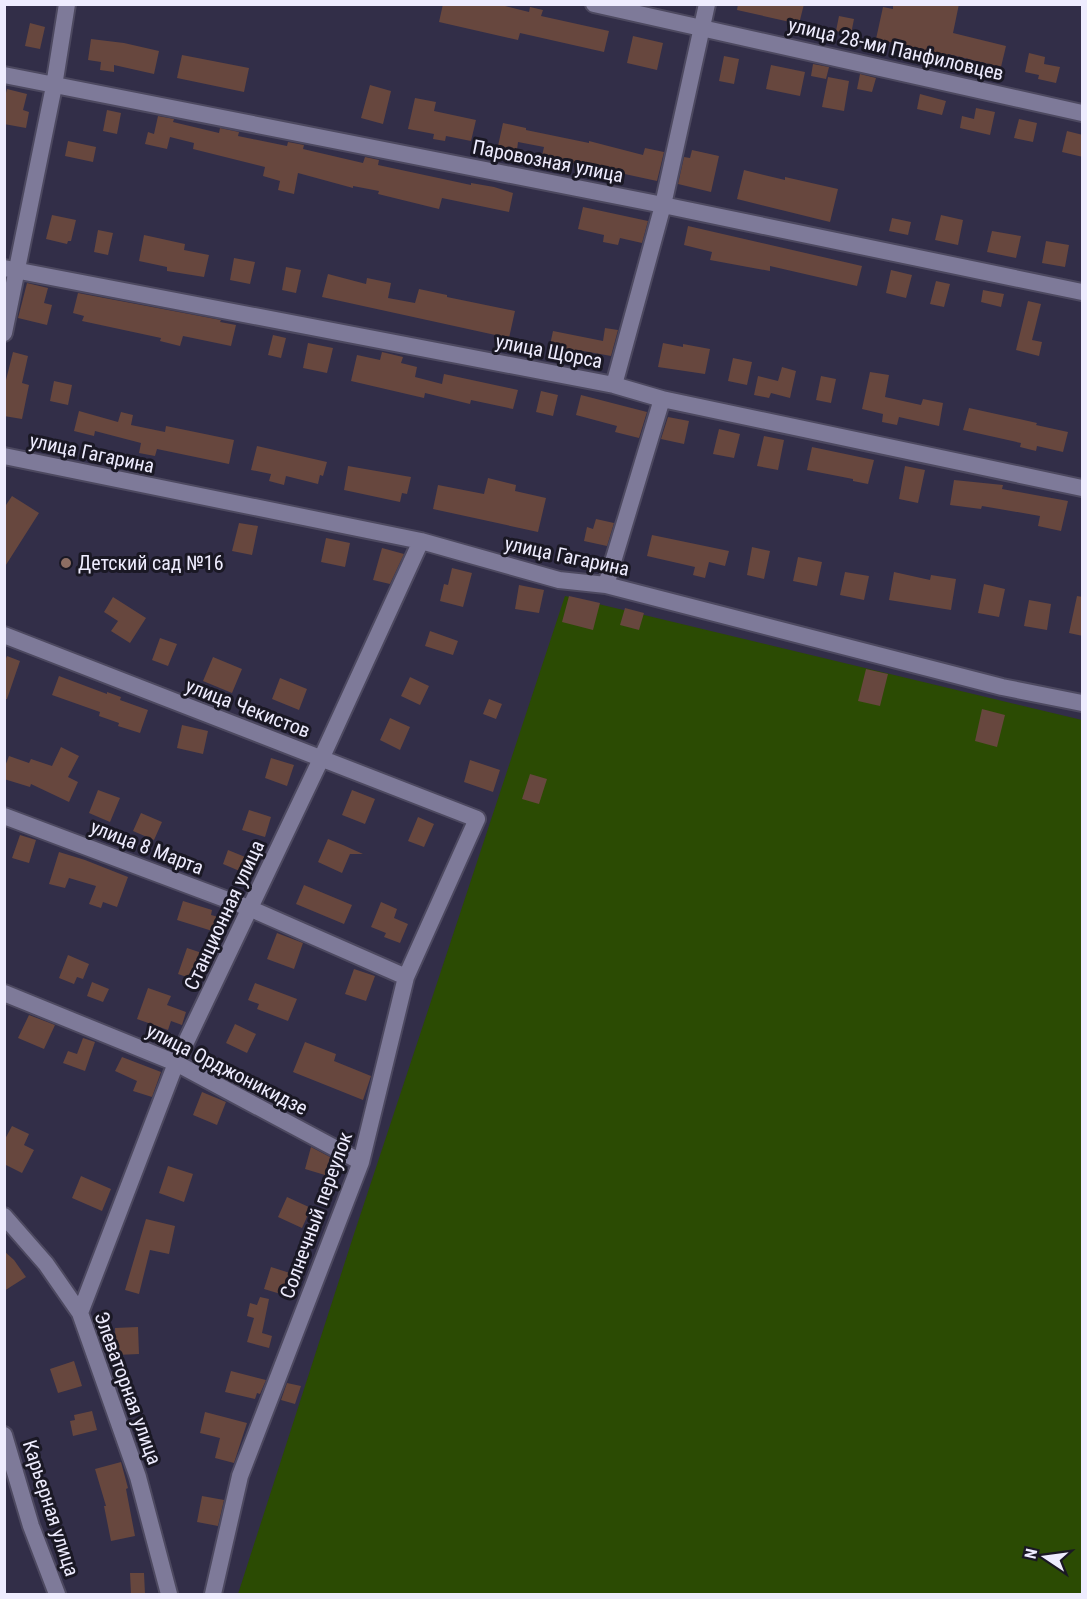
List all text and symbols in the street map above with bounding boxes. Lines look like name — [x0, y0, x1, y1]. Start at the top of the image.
street label: улица 28-ми Панфиловцев — [786, 12, 1006, 86]
street label: Паровозная улица — [470, 135, 626, 187]
street label: улица Щорса — [493, 329, 605, 373]
street label: улица Гагарина — [27, 428, 157, 478]
street label: улица Гагарина — [502, 531, 632, 581]
place label: Детский сад №16 — [78, 551, 224, 575]
marker: Детский сад №16 — [59, 556, 73, 570]
street label: улица Чекистов — [182, 673, 314, 743]
street label: улица 8 Марта — [87, 814, 207, 880]
street label: Станционная улица — [179, 836, 269, 994]
street label: улица Орджоникидзе — [142, 1018, 312, 1120]
street label: Солнечный переулок — [275, 1128, 357, 1302]
street label: Элеваторная улица — [89, 1308, 167, 1468]
street label: Карьерная улица — [18, 1437, 84, 1579]
north arrow — [1015, 1527, 1075, 1587]
text: N — [1021, 1547, 1041, 1561]

